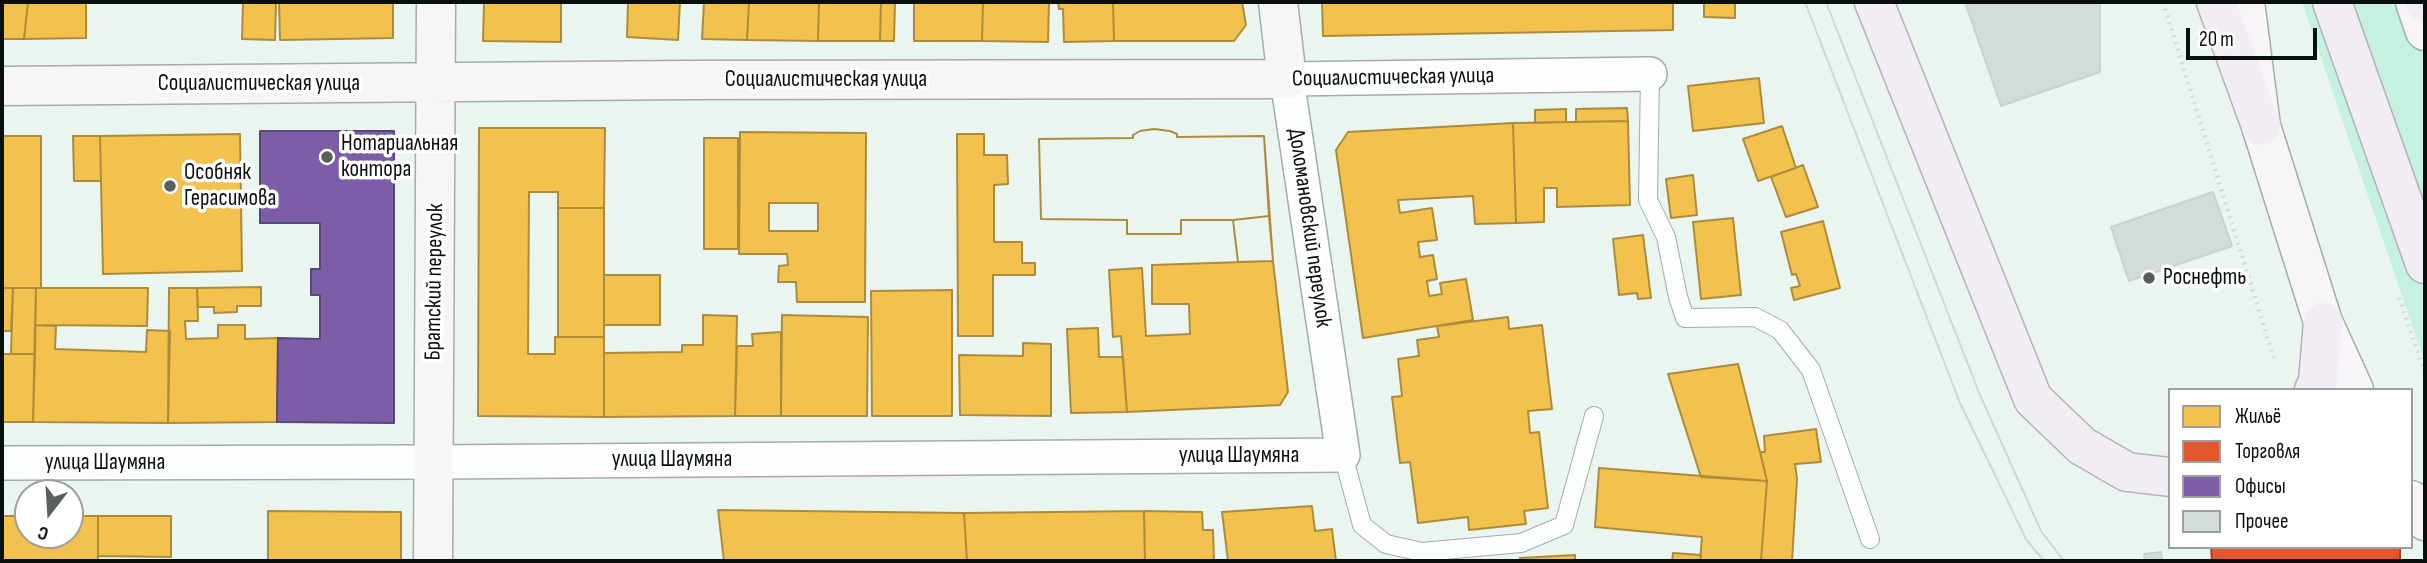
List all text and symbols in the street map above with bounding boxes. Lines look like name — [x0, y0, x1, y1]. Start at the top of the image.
scale bar — [2189, 14, 2320, 58]
text: 20 m — [2199, 27, 2234, 52]
street label: Социалистическая улица — [1292, 62, 1494, 94]
street label: Социалистическая улица — [725, 66, 927, 94]
street label: Социалистическая улица — [158, 70, 360, 98]
street label: Доломановский переулок — [1281, 127, 1337, 329]
place label: Нотариальная контора — [341, 130, 458, 184]
marker: Нотариальная контора — [319, 149, 335, 165]
place label: Особняк Герасимова — [184, 159, 276, 213]
marker: Особняк Герасимова — [162, 178, 178, 194]
street label: Братский переулок — [420, 203, 450, 361]
place label: Роснефть — [2163, 264, 2246, 292]
marker: Роснефть — [2141, 270, 2157, 286]
legend — [2168, 388, 2413, 549]
text: Жильё — [2235, 404, 2281, 429]
text: Торговля — [2235, 439, 2300, 464]
street label: улица Шаумяна — [1179, 442, 1299, 470]
street label: улица Шаумяна — [612, 446, 732, 474]
street label: улица Шаумяна — [45, 449, 165, 477]
text: Офисы — [2235, 474, 2286, 499]
north arrow — [14, 479, 84, 549]
text: Прочее — [2235, 509, 2288, 534]
text: С — [35, 520, 51, 545]

